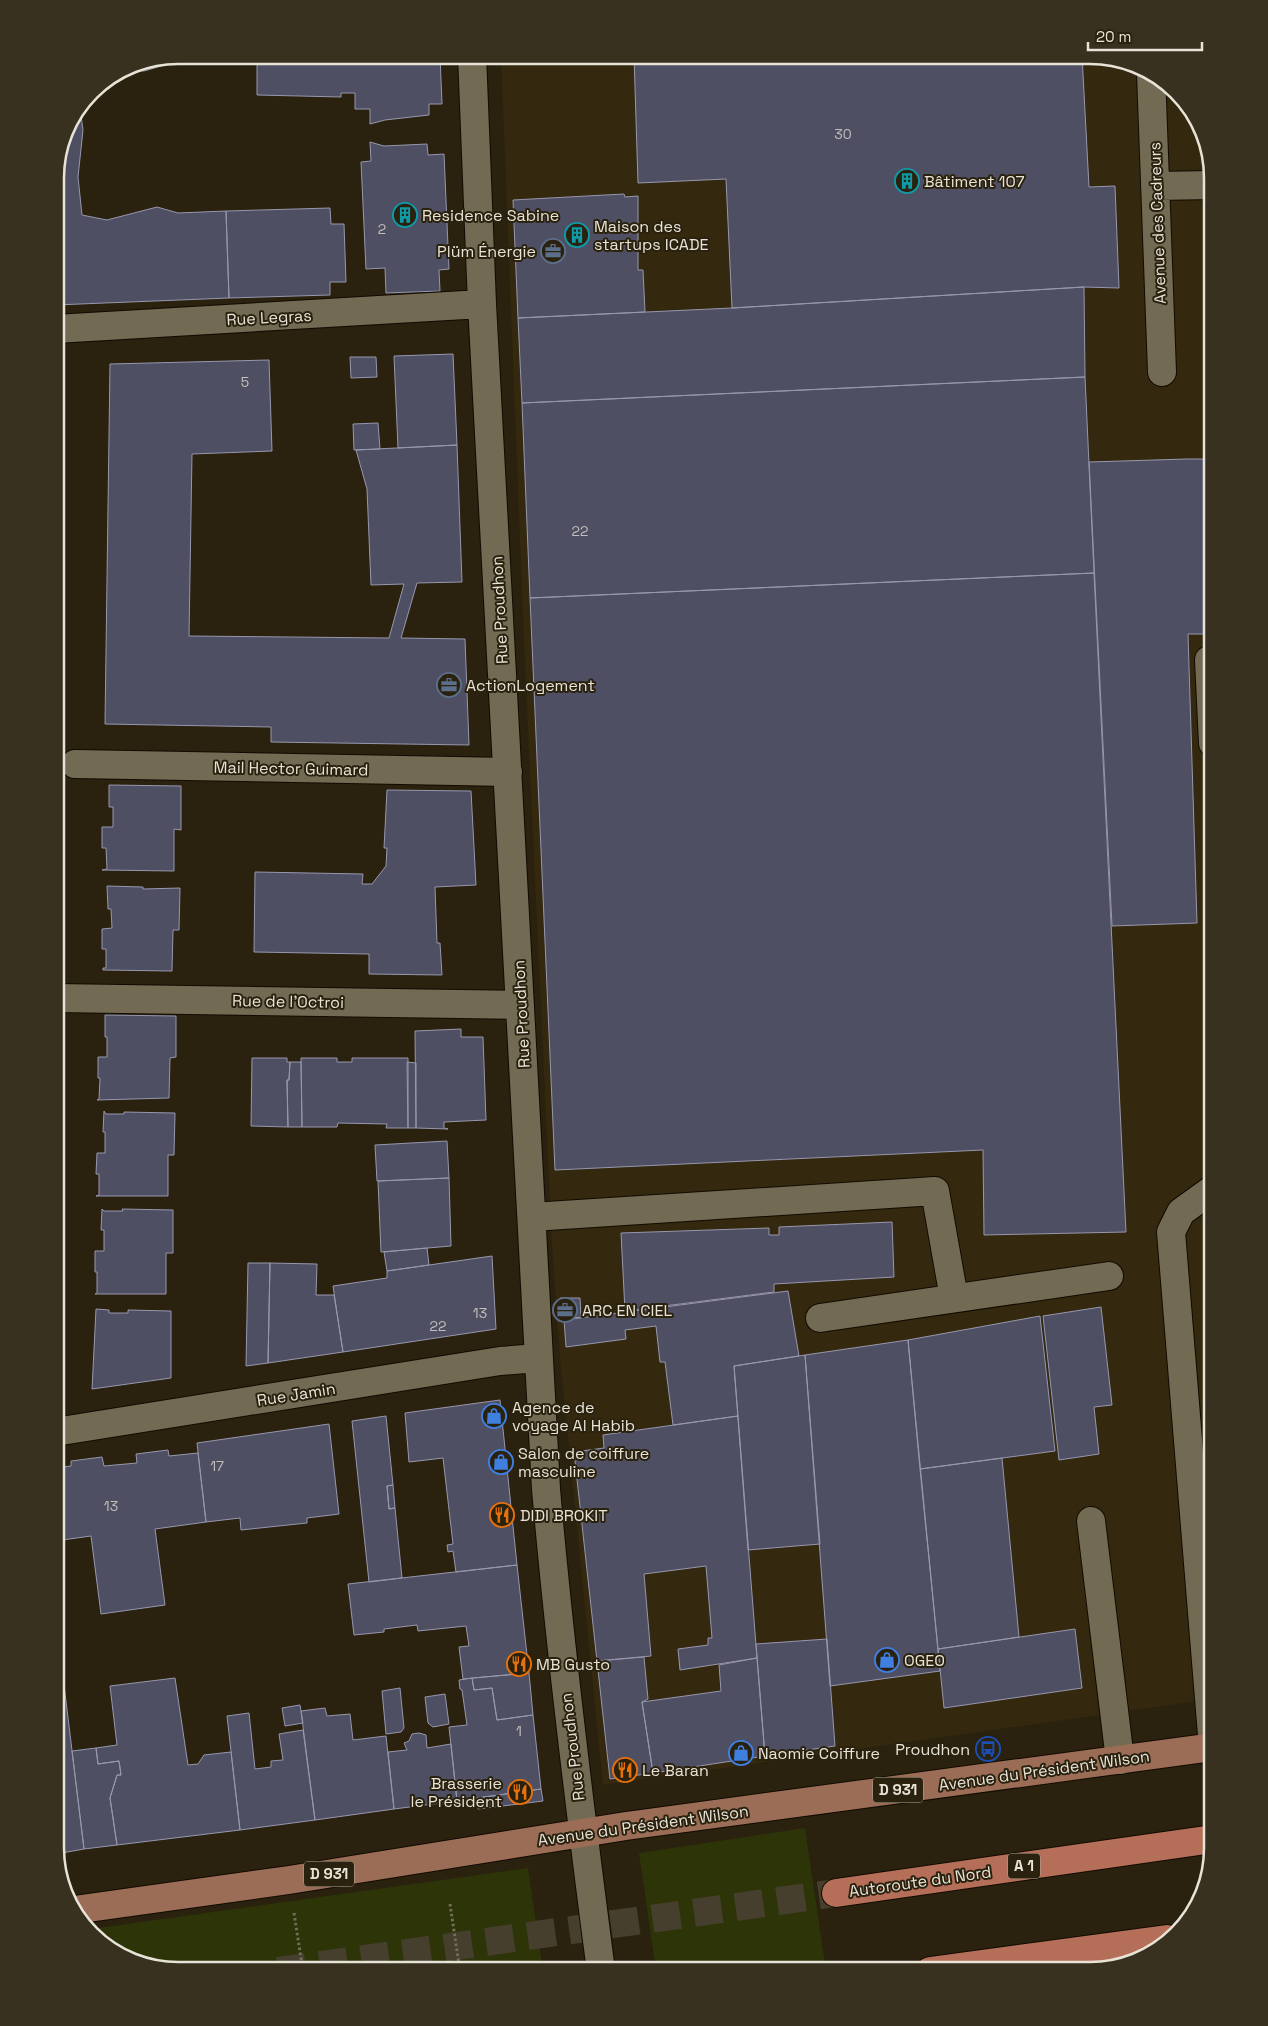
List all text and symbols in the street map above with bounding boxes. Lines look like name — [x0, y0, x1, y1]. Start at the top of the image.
scale bar — [1088, 20, 1202, 52]
text: 20 m — [1096, 27, 1131, 46]
house number: 30 — [834, 125, 852, 143]
street label: Avenue des Cadreurs — [1144, 142, 1171, 304]
building icon: Bâtiment 107 — [894, 168, 920, 194]
place label: Bâtiment 107 — [924, 171, 1025, 192]
building icon: Residence Sabine — [392, 202, 418, 228]
place label: Residence Sabine — [422, 205, 559, 226]
place label: Maison des startups ICADE — [594, 216, 709, 255]
house number: 2 — [378, 220, 386, 238]
building icon: Maison des startups ICADE — [564, 222, 590, 248]
office icon: Plüm Énergie — [540, 238, 566, 264]
place label: Plüm Énergie — [437, 241, 536, 262]
street label: Rue Legras — [226, 305, 312, 330]
house number: 5 — [241, 373, 249, 391]
house number: 22 — [572, 522, 588, 540]
street label: Rue Proudhon — [486, 555, 513, 665]
office icon: ActionLogement — [436, 672, 462, 698]
place label: ActionLogement — [466, 675, 595, 696]
street label: Mail Hector Guimard — [214, 757, 368, 780]
street label: Rue Proudhon — [508, 959, 535, 1069]
street label: Rue de l'Octroi — [232, 990, 344, 1013]
office icon: ARC EN CIEL — [552, 1297, 578, 1323]
place label: ARC EN CIEL — [582, 1300, 672, 1321]
house number: 13 — [473, 1304, 487, 1322]
house number: 22 — [430, 1317, 446, 1335]
street label: Rue Jamin — [255, 1378, 337, 1411]
place label: Agence de voyage Al Habib — [512, 1397, 635, 1436]
shop icon: Agence de voyage Al Habib — [481, 1403, 507, 1429]
place label: Salon de coiffure masculine — [518, 1443, 649, 1482]
shop icon: Salon de coiffure masculine — [488, 1449, 514, 1475]
house number: 17 — [210, 1457, 224, 1475]
house number: 13 — [104, 1497, 118, 1515]
restaurant icon: DIDI BROKIT — [489, 1502, 515, 1528]
place label: DIDI BROKIT — [520, 1505, 608, 1526]
shop icon: OGEO — [874, 1647, 900, 1673]
place label: OGEO — [904, 1650, 945, 1671]
restaurant icon: MB Gusto — [506, 1651, 532, 1677]
place label: MB Gusto — [536, 1654, 610, 1675]
street label: Rue Proudhon — [555, 1692, 590, 1802]
house number: 1 — [516, 1722, 522, 1740]
bus stop icon: Proudhon — [975, 1736, 1001, 1762]
place label: Proudhon — [895, 1739, 970, 1760]
shop icon: Naomie Coiffure — [728, 1740, 754, 1766]
place label: Naomie Coiffure — [758, 1743, 880, 1764]
street label: Avenue du Président Wilson — [937, 1745, 1151, 1796]
restaurant icon: Le Baran — [612, 1757, 638, 1783]
place label: Le Baran — [642, 1760, 709, 1781]
place label: Brasserie le Président — [411, 1773, 502, 1812]
road number: D 931 — [873, 1778, 923, 1802]
restaurant icon: Brasserie le Président — [507, 1779, 533, 1805]
street label: Avenue du Président Wilson — [536, 1800, 750, 1851]
road number: A 1 — [1008, 1854, 1040, 1878]
street label: Autoroute du Nord — [847, 1861, 993, 1902]
road number: D 931 — [304, 1862, 354, 1886]

